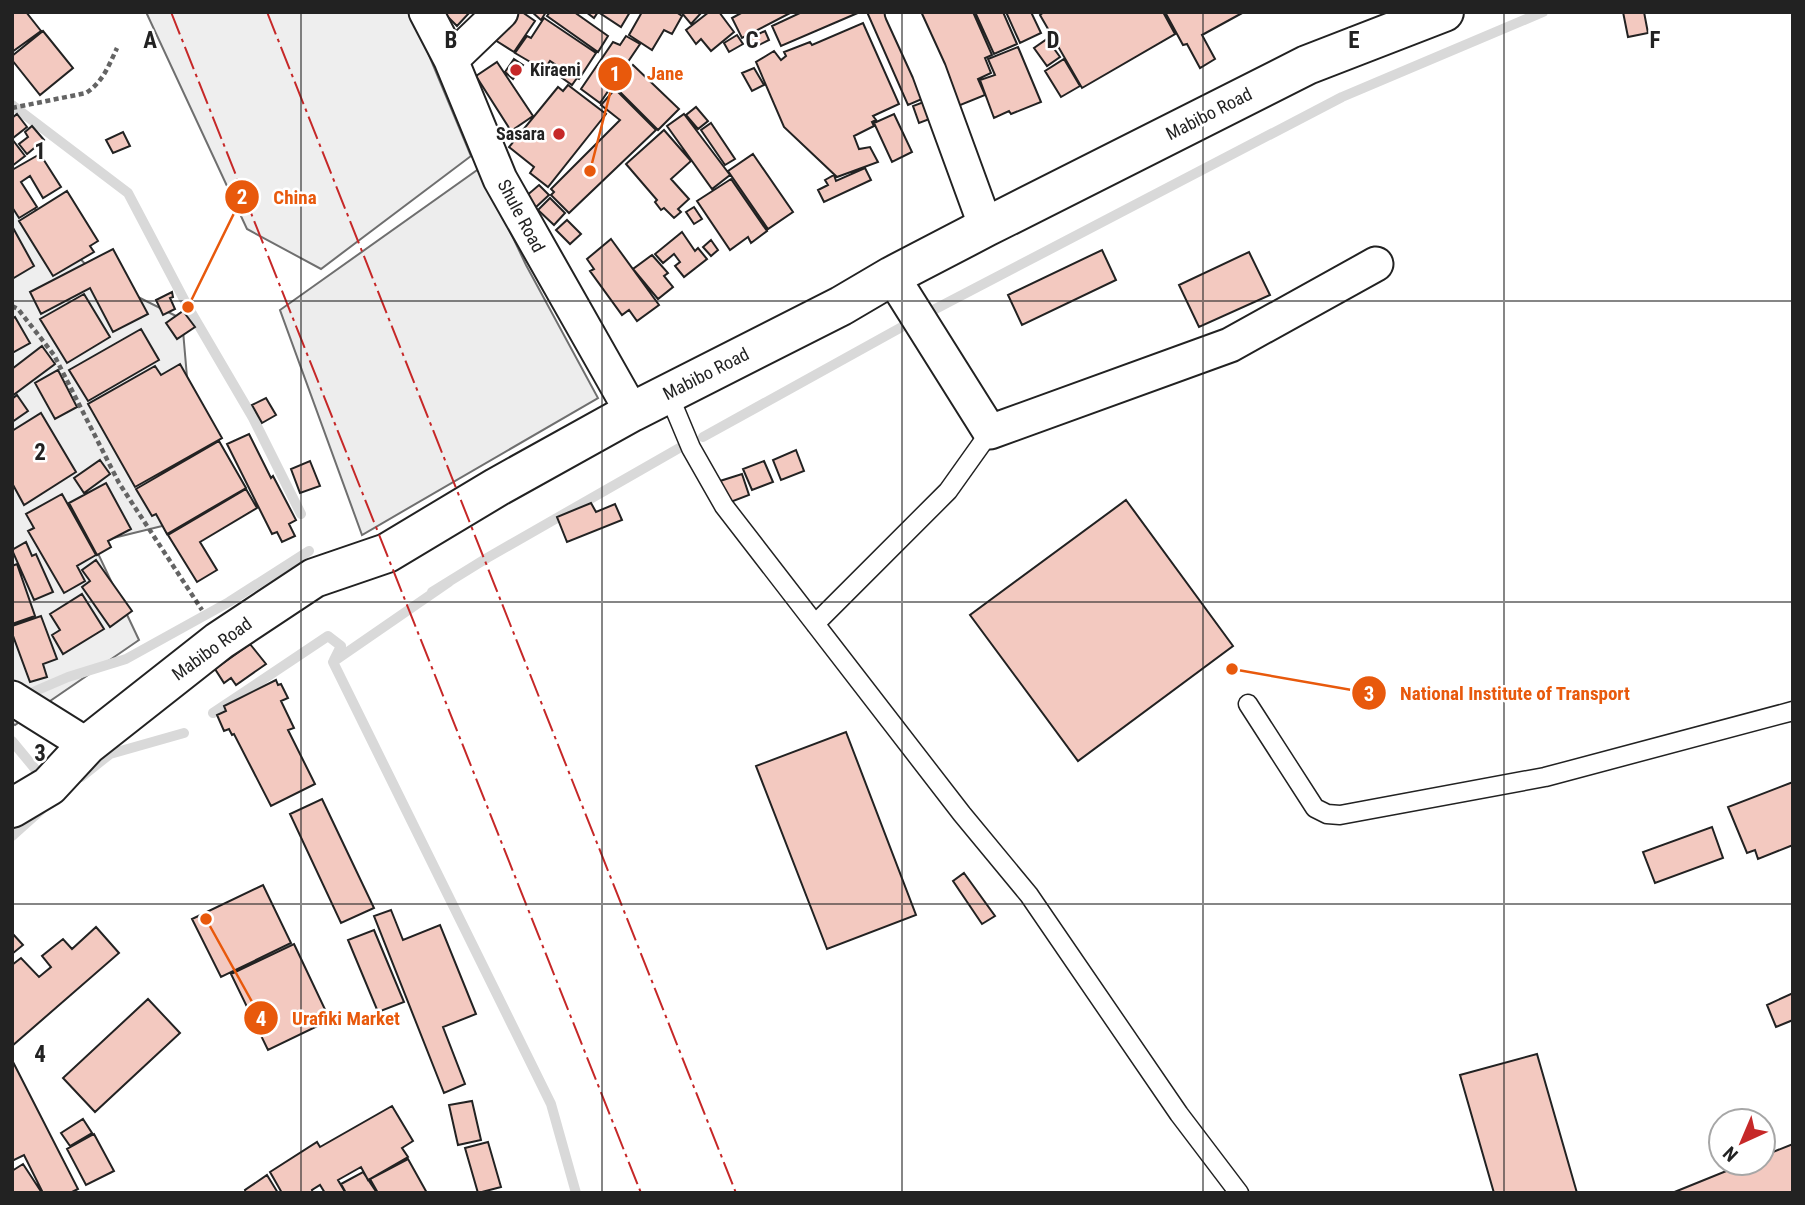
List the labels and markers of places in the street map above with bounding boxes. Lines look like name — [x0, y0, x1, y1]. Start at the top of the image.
callout: Jane — [597, 54, 697, 94]
place label: Kiraeni — [530, 59, 581, 80]
marker: Kiraeni — [508, 62, 524, 78]
place label: Sasara — [496, 123, 545, 144]
marker: Sasara — [551, 126, 567, 142]
callout: China — [225, 177, 331, 217]
callout: National Institute of Transport — [1351, 673, 1645, 713]
callout: Urafiki Market — [243, 998, 414, 1038]

